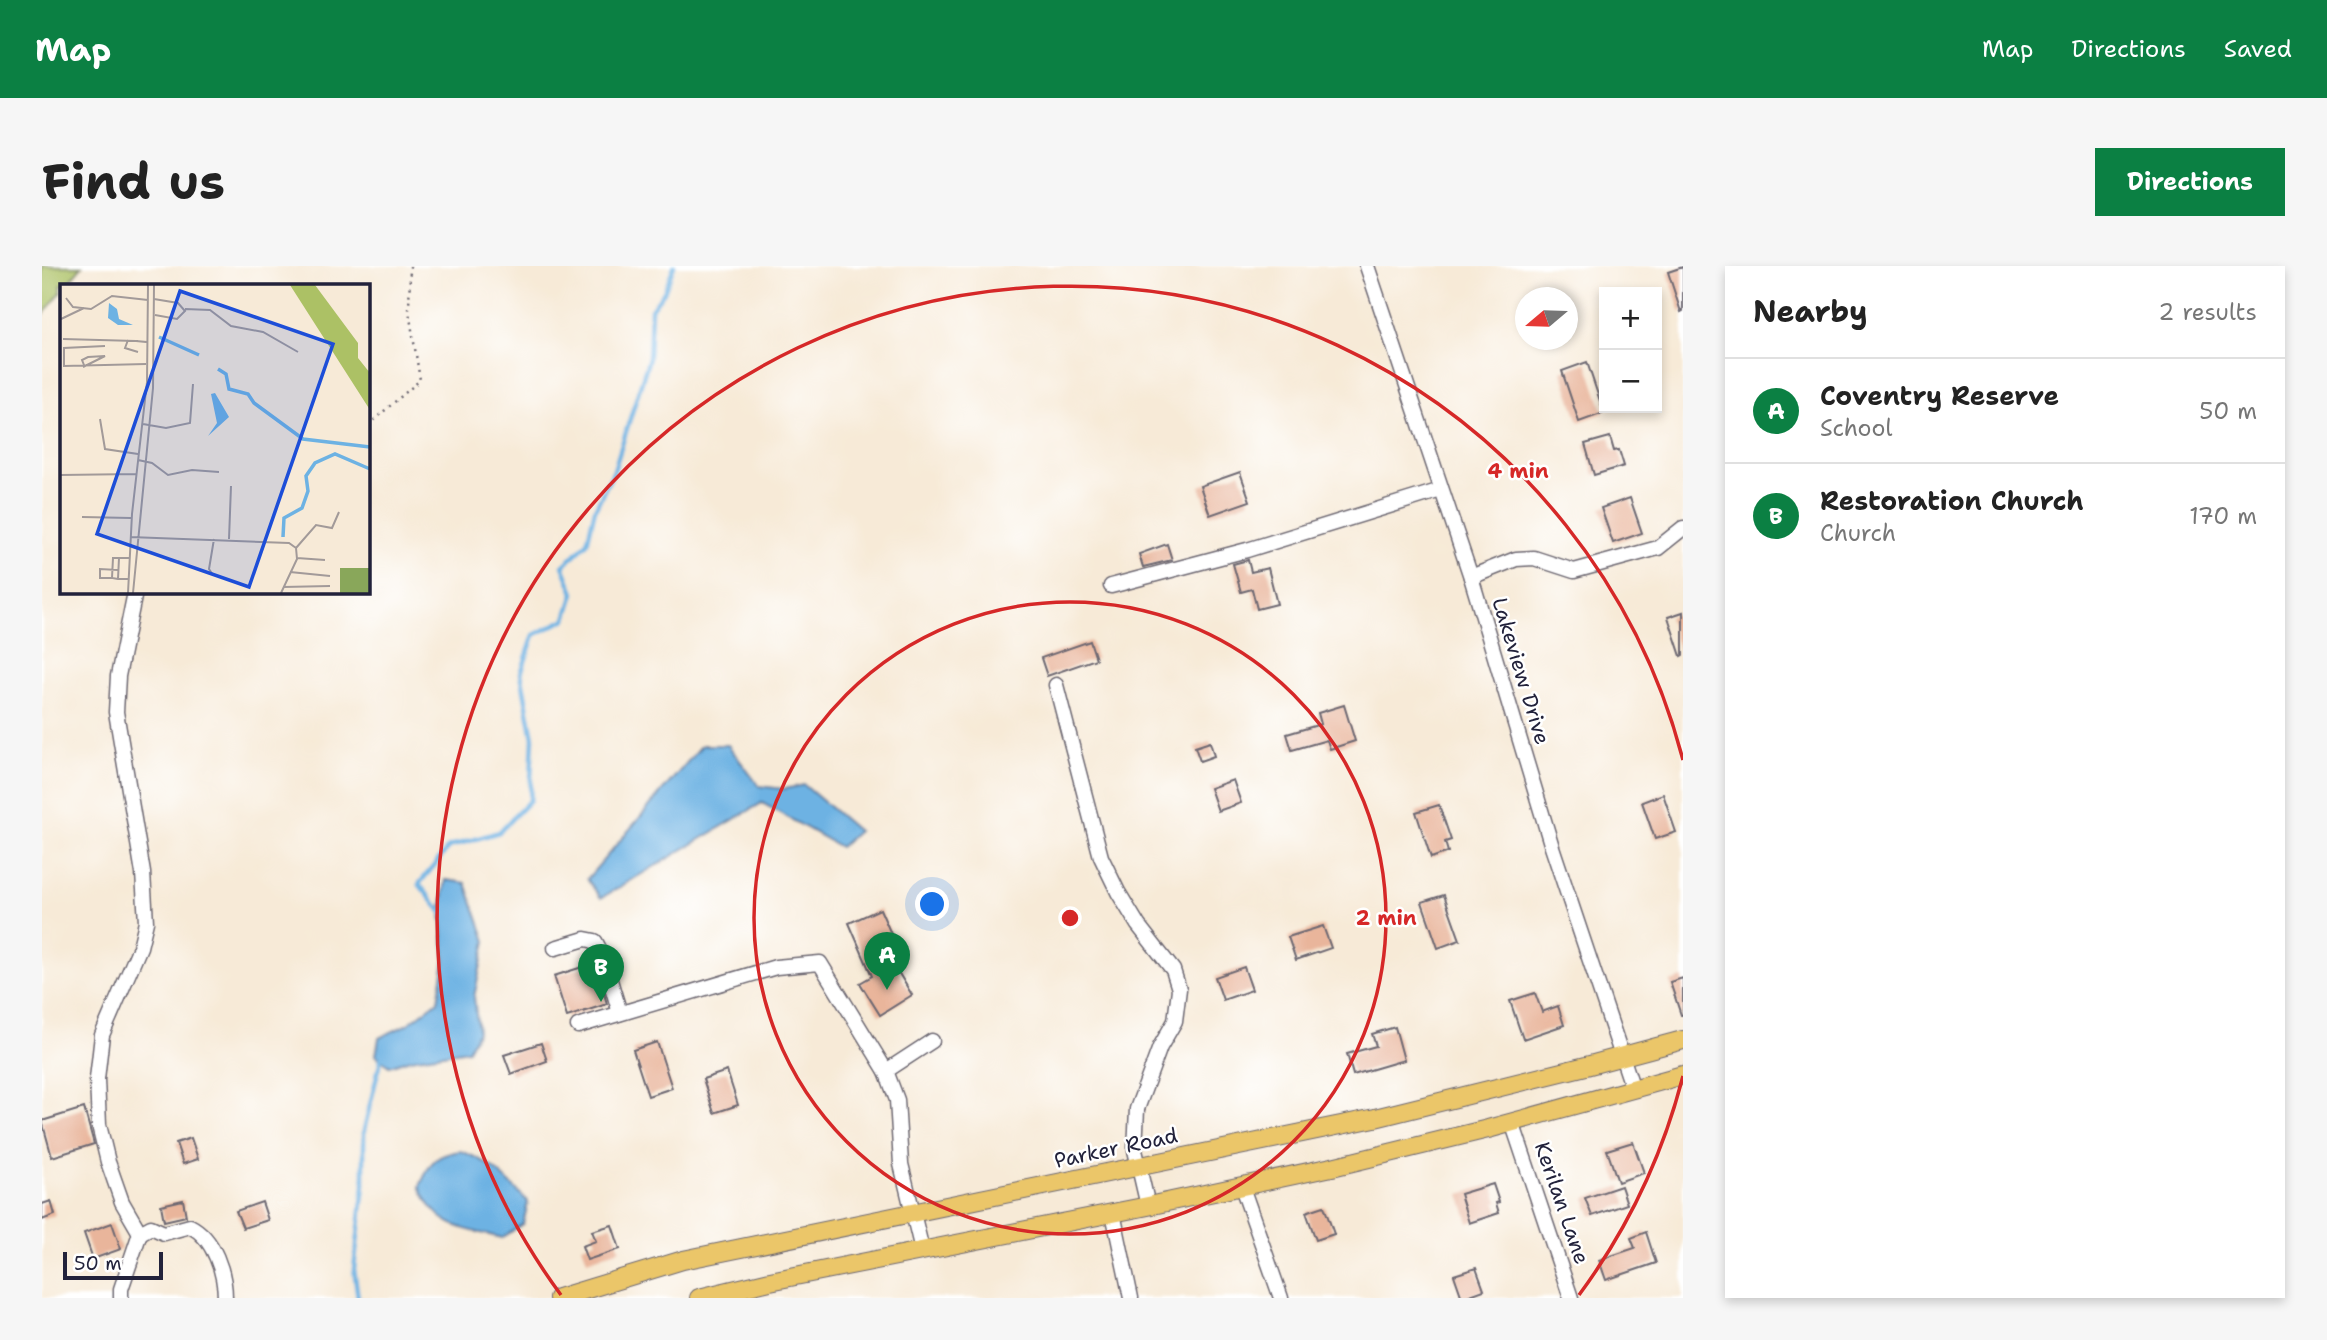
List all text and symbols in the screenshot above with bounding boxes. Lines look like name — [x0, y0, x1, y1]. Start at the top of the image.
text: Map — [35, 27, 111, 72]
text: Map — [1982, 33, 2033, 65]
text: Directions — [2071, 33, 2186, 65]
text: Saved — [2224, 33, 2292, 65]
button: Directions — [2095, 148, 2285, 216]
text: Find us — [42, 149, 225, 215]
inset map — [60, 284, 369, 593]
north arrow — [1515, 287, 1578, 350]
map controls — [1599, 287, 1662, 413]
button: + — [1599, 287, 1662, 350]
text: Nearby — [1753, 291, 1868, 332]
text: 2 results — [2158, 297, 2257, 327]
button: − — [1599, 350, 1662, 413]
text: Coventry Reserve — [1820, 378, 2059, 413]
text: A — [1767, 396, 1785, 426]
text: 50 m — [2199, 396, 2257, 426]
text: School — [1820, 413, 1892, 443]
text: 4 min — [1487, 457, 1549, 485]
text: Restoration Church — [1820, 483, 2084, 518]
text: B — [1769, 501, 1783, 531]
text: 170 m — [2189, 501, 2257, 531]
text: Church — [1820, 518, 1896, 548]
street label: Lakeview Drive — [1485, 594, 1557, 748]
your location — [915, 887, 949, 921]
text: 2 min — [1355, 904, 1417, 932]
centre of rings — [1058, 906, 1082, 930]
pin: A — [864, 932, 910, 990]
pin: B — [578, 944, 624, 1002]
street label: Parker Road — [1052, 1121, 1180, 1175]
street label: Kerilan Lane — [1528, 1138, 1596, 1268]
scale bar — [63, 1249, 163, 1281]
text: 50 m — [74, 1251, 122, 1276]

